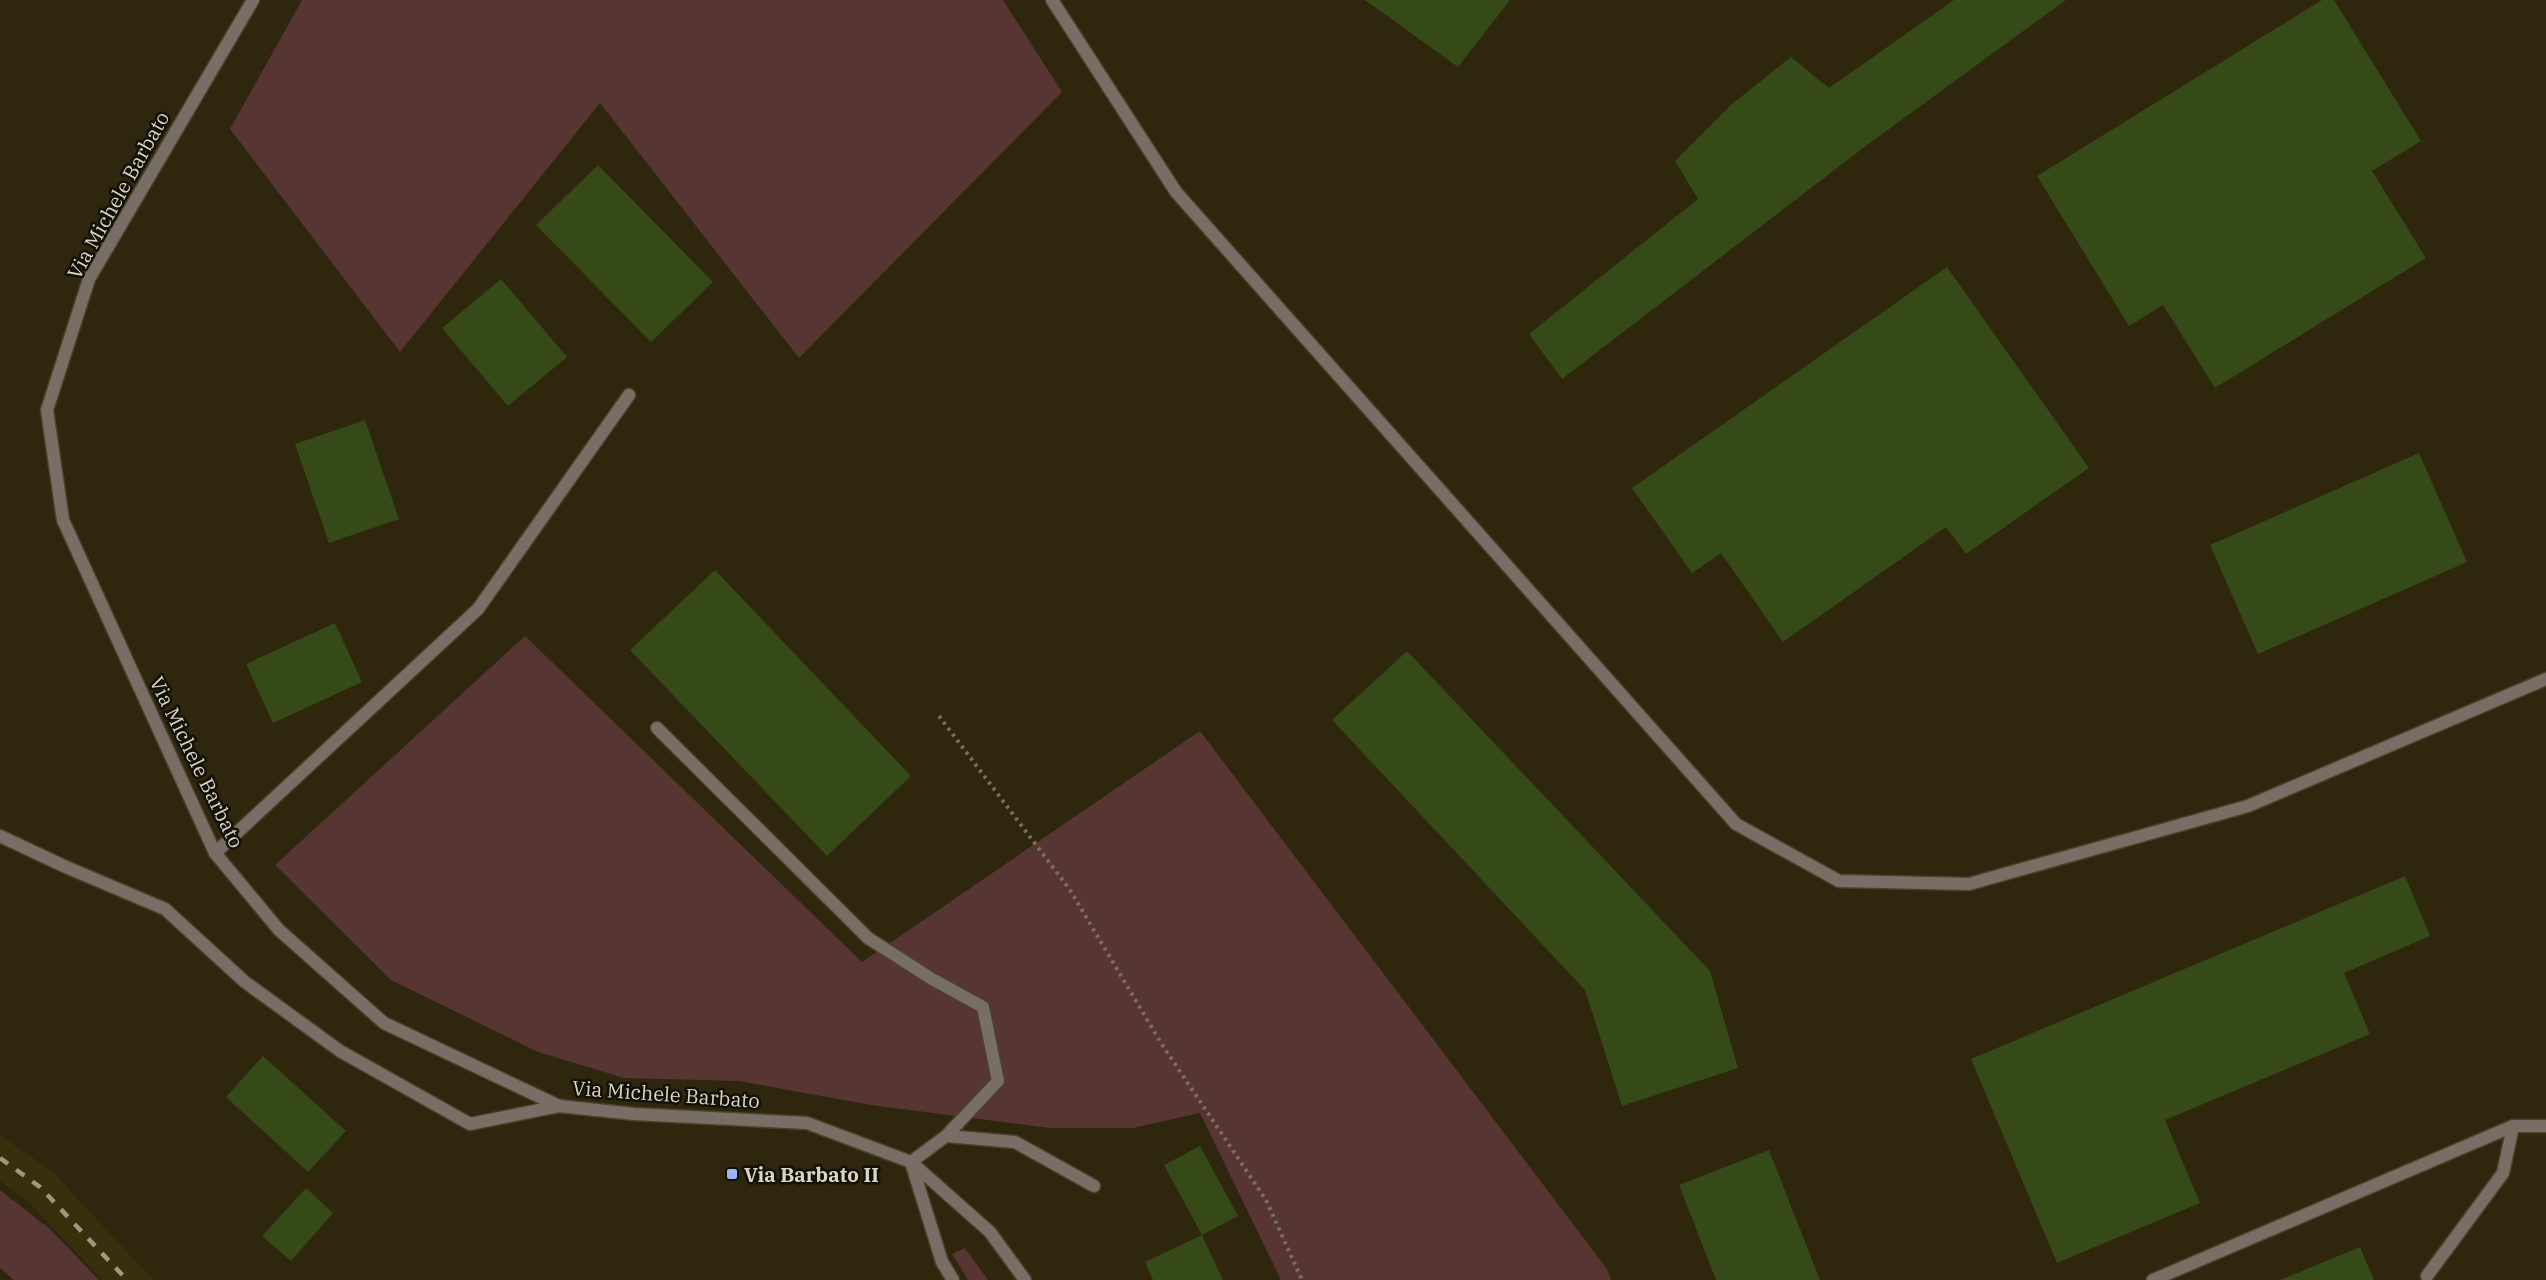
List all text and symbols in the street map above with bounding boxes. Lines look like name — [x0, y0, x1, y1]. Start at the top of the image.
street label: Via Michele Barbato — [61, 106, 175, 284]
street label: Via Michele Barbato — [144, 672, 250, 852]
street label: Via Michele Barbato — [571, 1074, 761, 1114]
place label: Via Barbato II — [744, 1161, 879, 1188]
marker: Via Barbato II — [725, 1167, 739, 1181]

